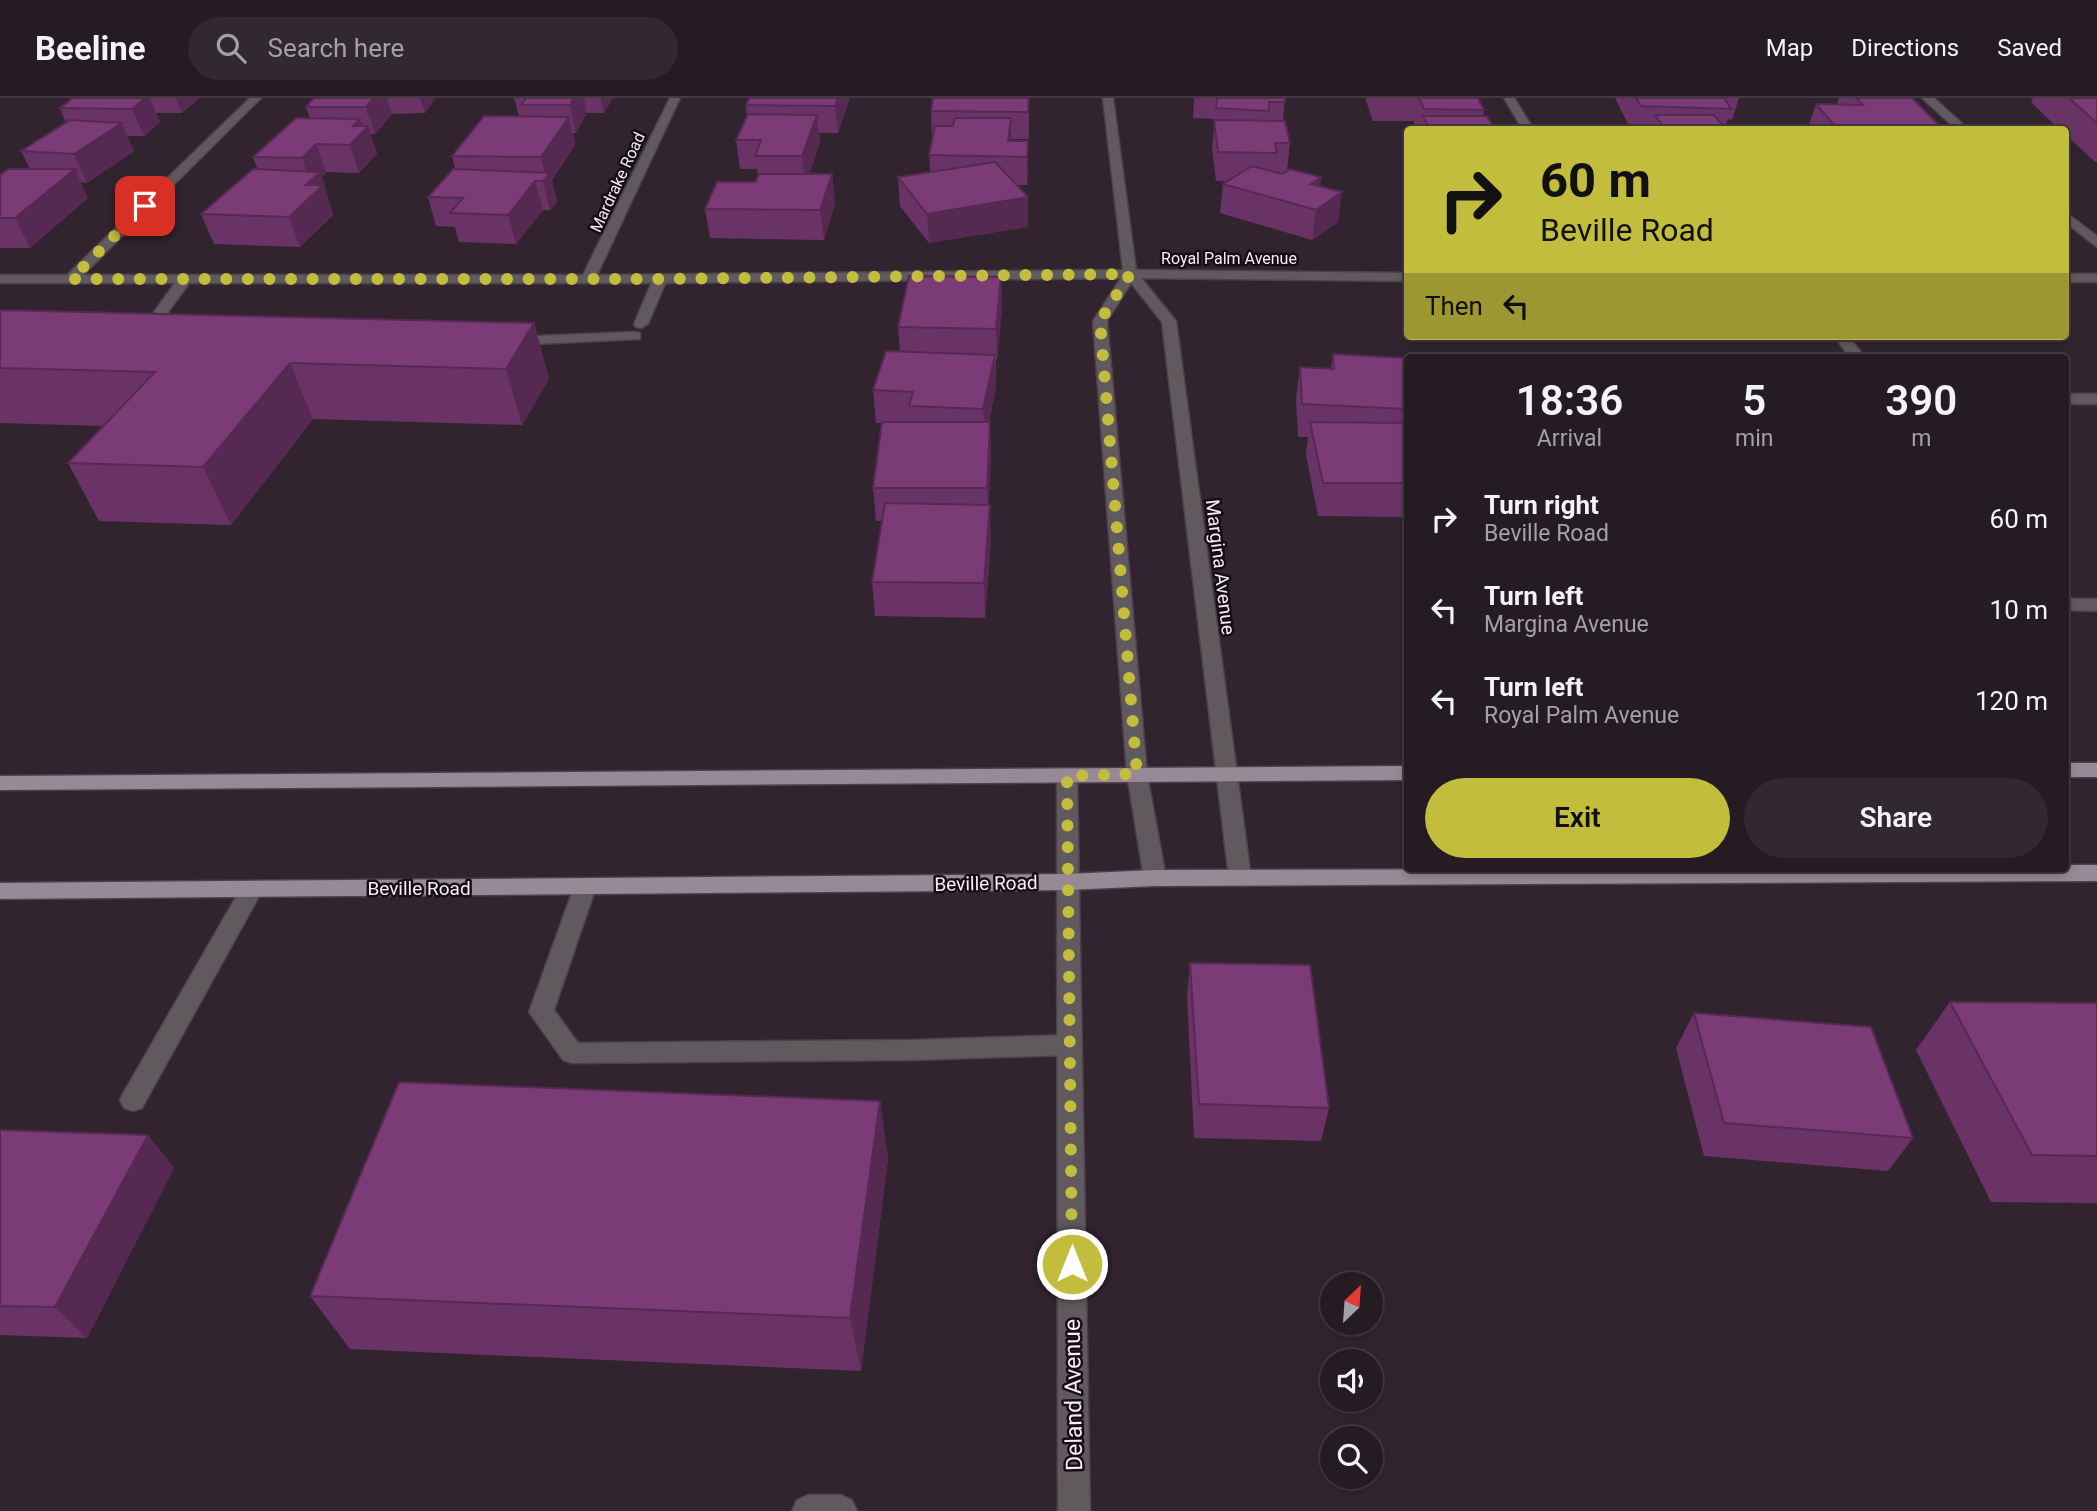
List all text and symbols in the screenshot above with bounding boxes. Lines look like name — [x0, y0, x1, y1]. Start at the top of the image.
search box — [188, 17, 678, 80]
text: Beeline — [35, 29, 146, 68]
icon: search — [212, 29, 250, 67]
text: Search here — [268, 33, 404, 63]
text: Map — [1766, 34, 1813, 62]
text: Directions — [1851, 34, 1959, 62]
text: Saved — [1997, 34, 2062, 62]
street label: Mardrake Road — [586, 129, 649, 235]
text: 60 m — [1540, 152, 1651, 209]
icon: right — [1425, 154, 1516, 245]
pin — [115, 176, 175, 236]
icon: arrive — [126, 187, 164, 225]
text: Beville Road — [1540, 211, 1714, 249]
street label: Royal Palm Avenue — [1161, 249, 1297, 268]
icon: left — [1497, 287, 1535, 325]
text: Then — [1425, 291, 1483, 321]
text: 18:36 — [1516, 376, 1623, 425]
text: 5 — [1742, 376, 1766, 425]
text: 390 — [1885, 376, 1957, 425]
text: Arrival — [1537, 425, 1602, 452]
text: min — [1735, 425, 1773, 452]
text: m — [1911, 425, 1931, 452]
text: Turn right — [1484, 490, 1599, 520]
street label: Margina Avenue — [1201, 498, 1240, 636]
icon: right — [1425, 500, 1463, 538]
text: 60 m — [1990, 504, 2048, 534]
text: Beville Road — [1484, 520, 1609, 547]
text: Turn left — [1484, 581, 1583, 611]
icon: left — [1425, 591, 1463, 629]
text: 10 m — [1990, 595, 2048, 625]
text: Margina Avenue — [1484, 611, 1649, 638]
text: Turn left — [1484, 672, 1583, 702]
icon: left — [1425, 682, 1463, 720]
text: 120 m — [1975, 686, 2048, 716]
text: Royal Palm Avenue — [1484, 702, 1679, 729]
button: Exit — [1425, 778, 1730, 858]
button: Share — [1744, 778, 2048, 858]
street label: Beville Road — [934, 871, 1038, 896]
street label: Beville Road — [367, 877, 471, 900]
position arrow — [1035, 1227, 1109, 1301]
north arrow — [1320, 1272, 1382, 1335]
map controls — [1320, 1272, 1383, 1489]
street label: Deland Avenue — [1059, 1319, 1088, 1471]
button: sound — [1320, 1349, 1383, 1412]
button: search — [1320, 1426, 1383, 1489]

